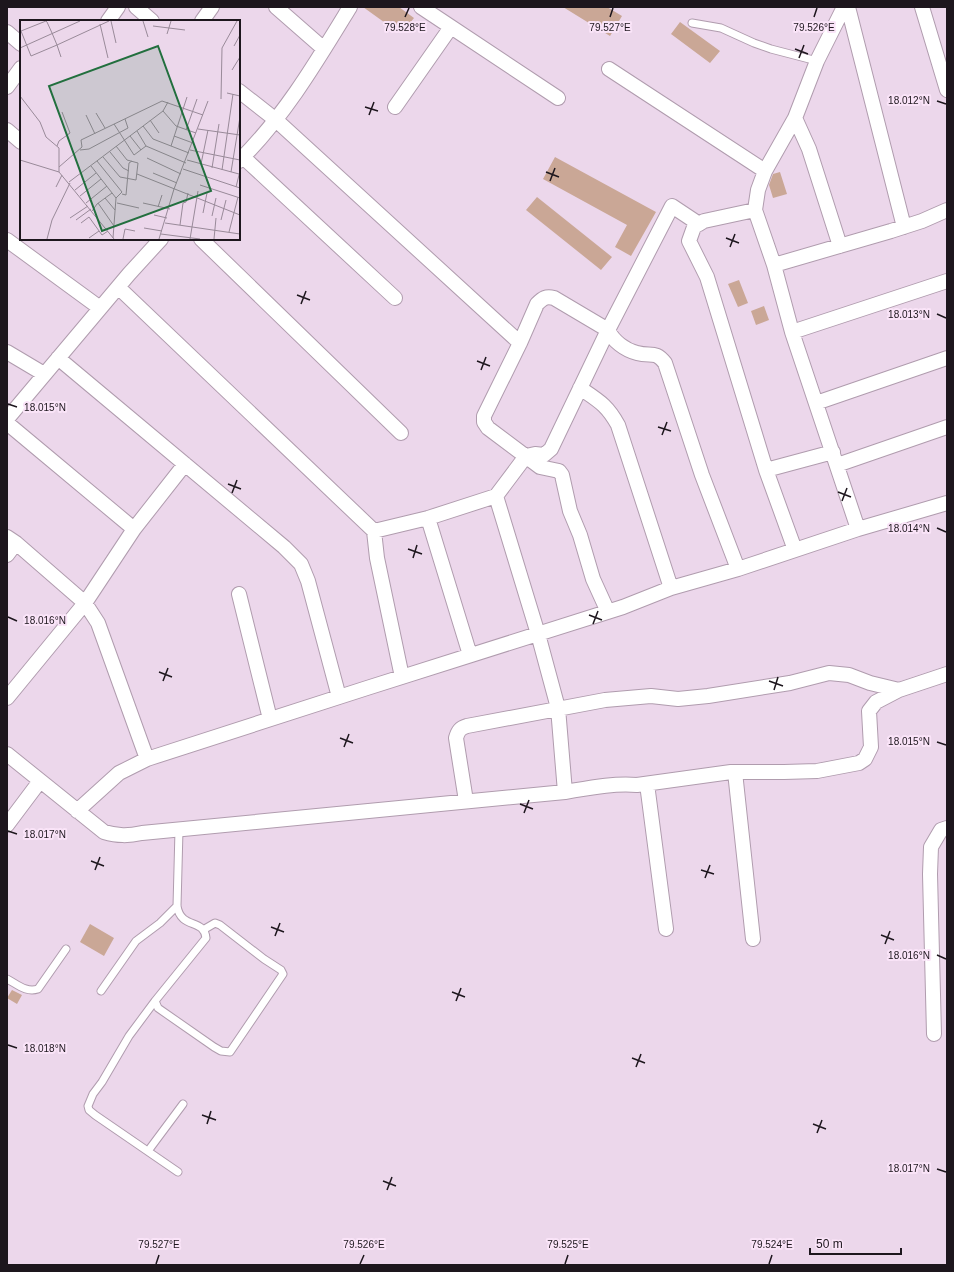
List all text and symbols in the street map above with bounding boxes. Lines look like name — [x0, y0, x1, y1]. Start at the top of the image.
inset map — [20, 20, 240, 240]
text: 79.528°E — [384, 22, 426, 33]
text: 79.527°E — [589, 22, 631, 33]
text: 79.526°E — [793, 22, 835, 33]
text: 18.012°N — [888, 95, 930, 106]
text: 18.013°N — [888, 309, 930, 320]
text: 18.015°N — [24, 402, 66, 413]
text: 18.014°N — [888, 523, 930, 534]
text: 18.016°N — [24, 615, 66, 626]
text: 18.015°N — [888, 736, 930, 747]
text: 18.017°N — [24, 829, 66, 840]
text: 18.016°N — [888, 950, 930, 961]
text: 18.018°N — [24, 1043, 66, 1054]
text: 18.017°N — [888, 1163, 930, 1174]
scale bar — [810, 1230, 901, 1256]
text: 50 m — [816, 1237, 843, 1251]
text: 79.527°E — [138, 1239, 180, 1250]
text: 79.526°E — [343, 1239, 385, 1250]
text: 79.525°E — [547, 1239, 589, 1250]
text: 79.524°E — [751, 1239, 793, 1250]

